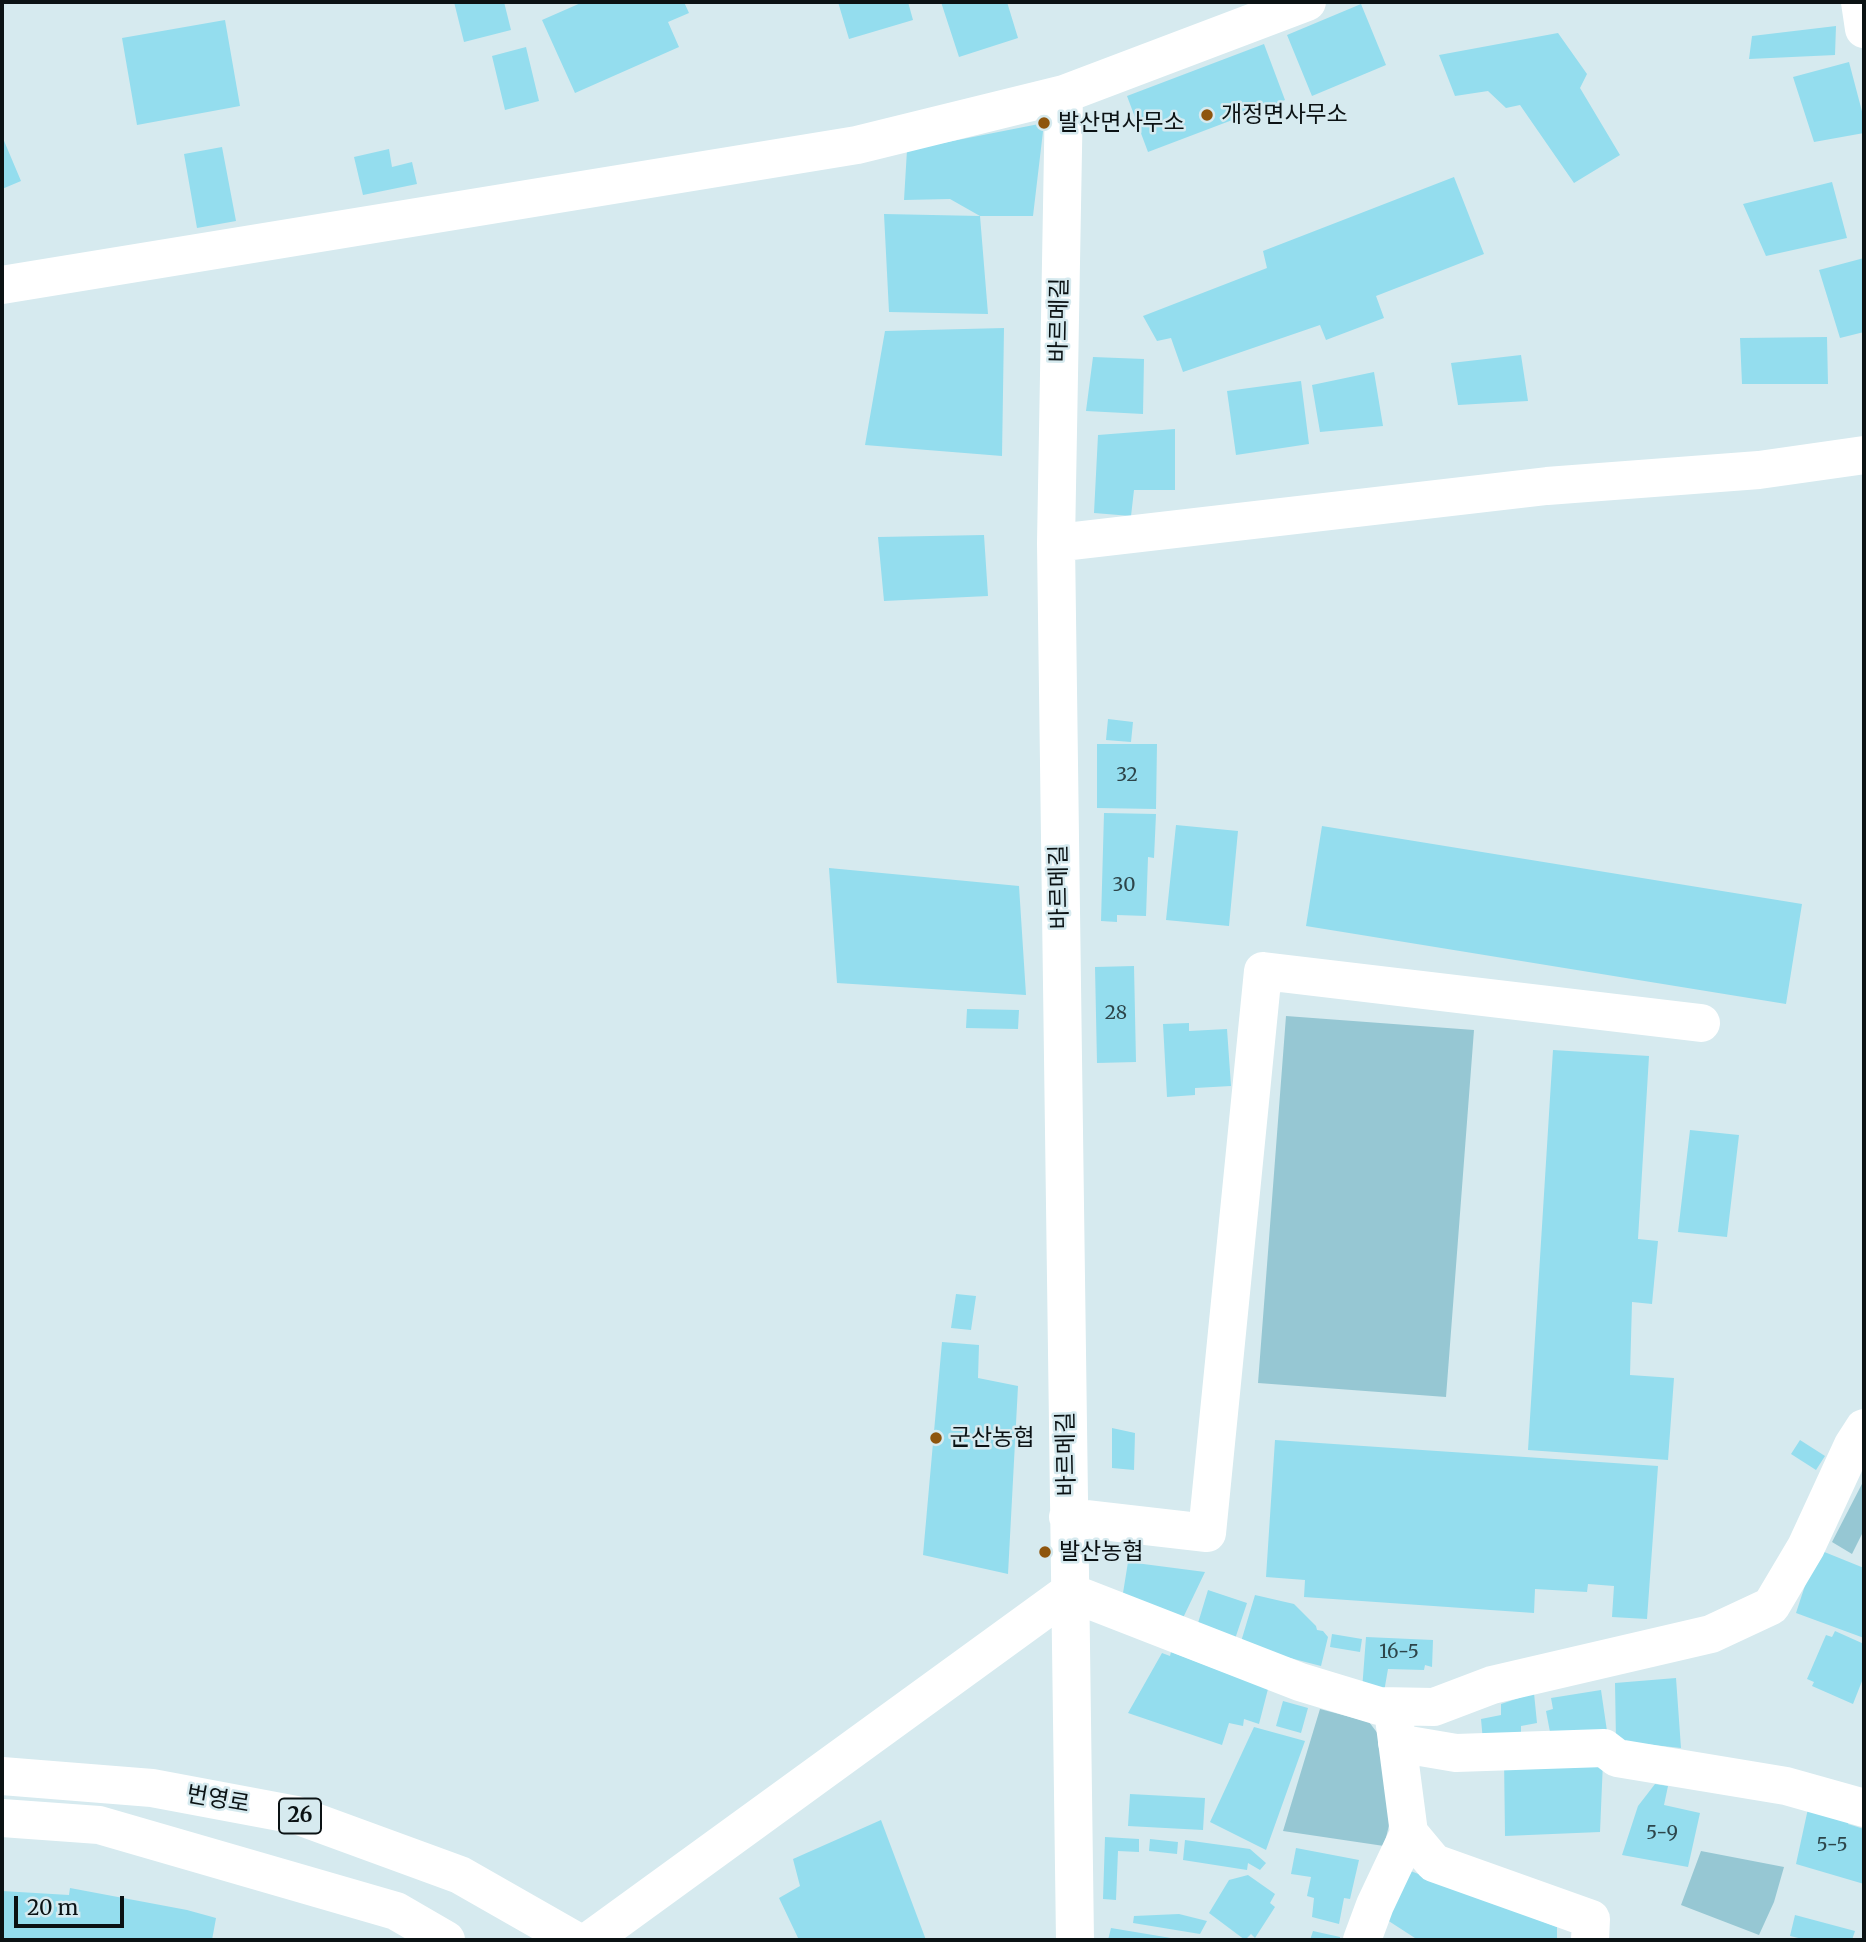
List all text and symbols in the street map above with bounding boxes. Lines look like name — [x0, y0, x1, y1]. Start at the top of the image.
place label: 개정면사무소 — [1221, 101, 1348, 129]
marker: 개정면사무소 — [1199, 107, 1215, 123]
place label: 발산면사무소 — [1058, 109, 1185, 137]
marker: 발산면사무소 — [1036, 115, 1052, 131]
street label: 바르메길 — [1045, 277, 1075, 363]
house number: 32 — [1116, 765, 1138, 787]
street label: 바르메길 — [1045, 844, 1075, 930]
house number: 30 — [1113, 875, 1135, 897]
house number: 28 — [1105, 1003, 1127, 1025]
street label: 바르메길 — [1052, 1411, 1082, 1497]
place label: 군산농협 — [950, 1424, 1035, 1452]
marker: 군산농협 — [928, 1430, 944, 1446]
place label: 발산농협 — [1059, 1538, 1144, 1566]
marker: 발산농협 — [1037, 1544, 1053, 1560]
house number: 16-5 — [1379, 1642, 1419, 1664]
street label: 번영로 — [184, 1781, 252, 1819]
road number: 26 — [279, 1798, 321, 1834]
house number: 5-9 — [1646, 1823, 1678, 1845]
house number: 5-5 — [1816, 1835, 1848, 1857]
scale bar — [18, 1882, 128, 1926]
text: 20 m — [27, 1894, 78, 1921]

